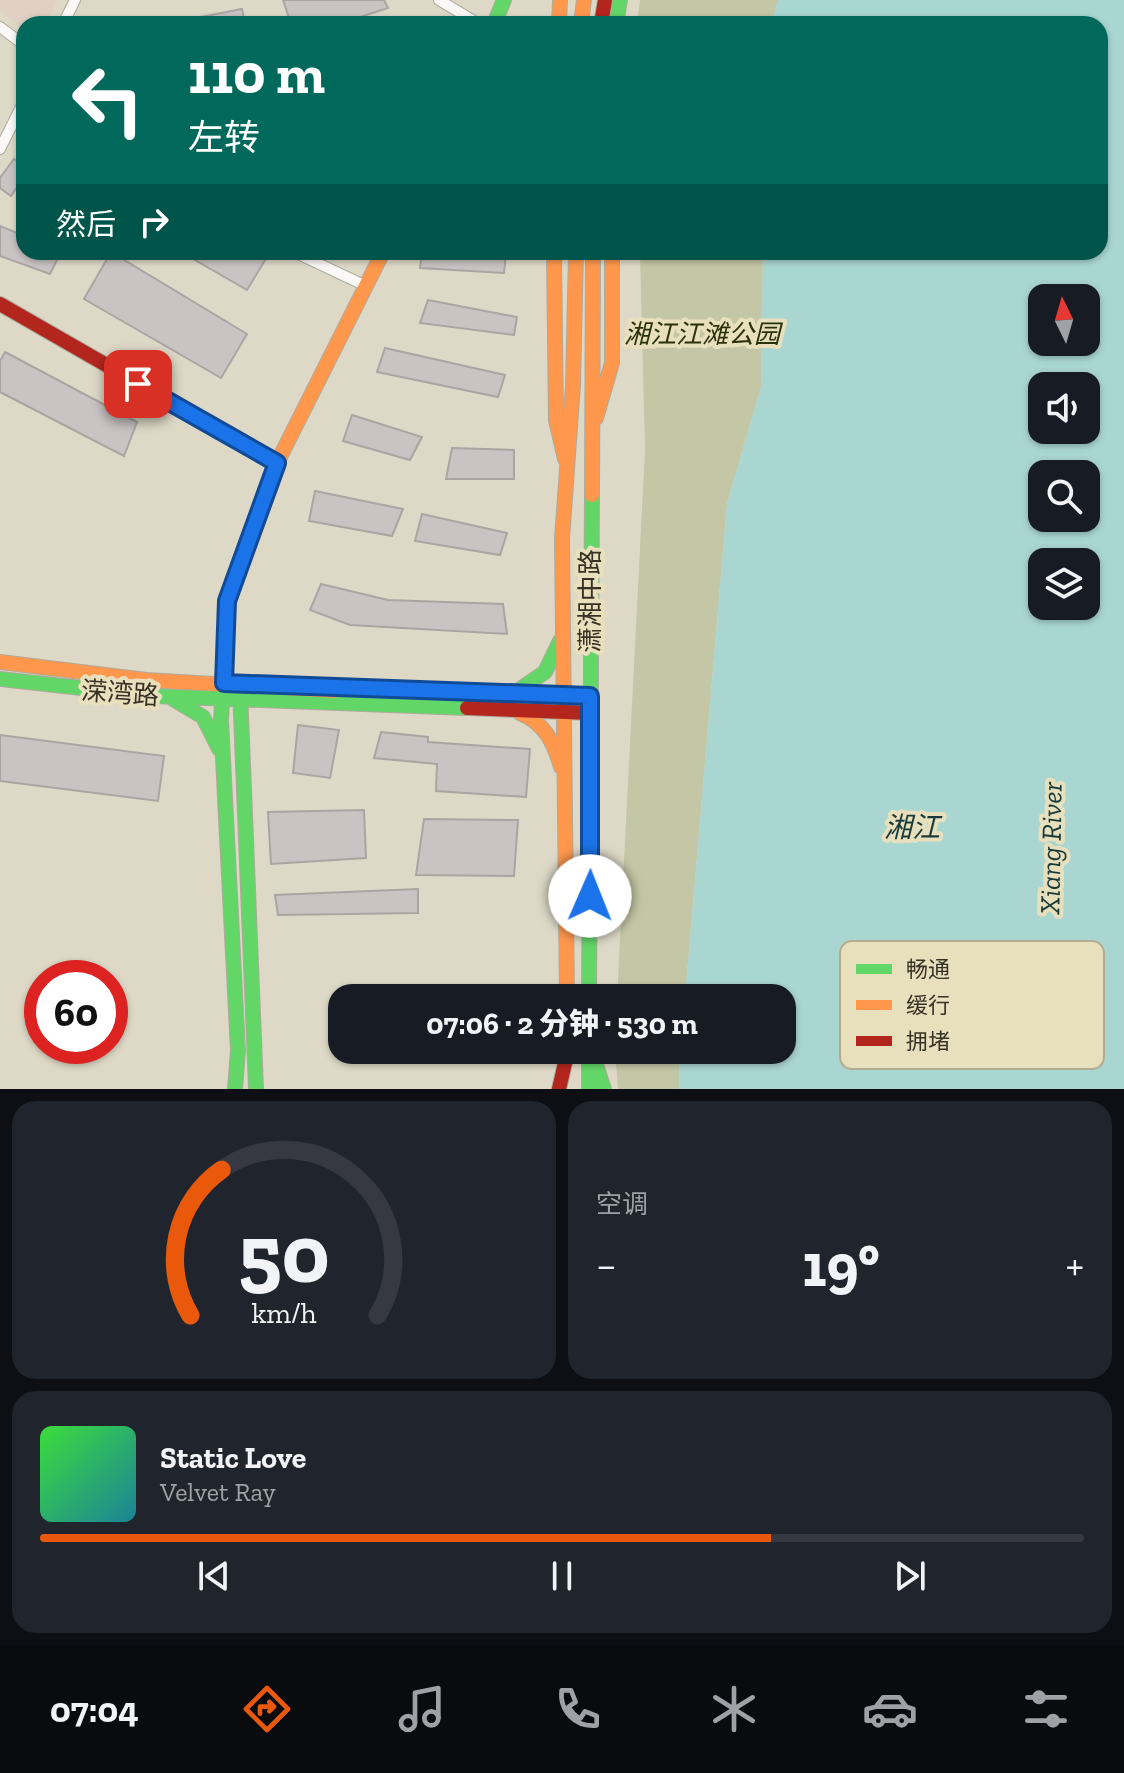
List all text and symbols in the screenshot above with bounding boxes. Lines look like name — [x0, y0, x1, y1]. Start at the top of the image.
text: 110 m — [188, 40, 325, 107]
icon: left — [56, 48, 160, 152]
text: 左转 — [188, 116, 260, 159]
icon: right — [132, 200, 176, 244]
text: 然后 — [56, 207, 116, 243]
north arrow — [1028, 284, 1100, 356]
map controls — [1028, 284, 1100, 620]
park label: 湘江江滩公园 — [624, 318, 784, 350]
pin — [104, 350, 172, 418]
icon: arrive — [116, 362, 160, 406]
button: sound — [1028, 372, 1100, 444]
button: search — [1028, 460, 1100, 532]
button: layers — [1028, 548, 1100, 620]
street label: 潇湘中路 — [574, 549, 606, 653]
street label: 溁湾路 — [80, 674, 160, 712]
water label: Xiang River — [1033, 781, 1069, 915]
water label: 湘江 — [884, 811, 943, 844]
position arrow — [548, 854, 632, 938]
legend — [840, 941, 1104, 1069]
text: 畅通 — [906, 956, 950, 983]
speed limit sign: 60 — [24, 960, 128, 1064]
text: 缓行 — [906, 992, 950, 1019]
text: 07:06 · 2 分钟 · 530 m — [426, 1006, 698, 1042]
text: 拥堵 — [906, 1028, 950, 1055]
text: 空调 — [596, 1188, 648, 1220]
text: 50 — [238, 1203, 330, 1303]
text: 19° — [802, 1229, 880, 1301]
text: − — [596, 1238, 617, 1291]
text: + — [1065, 1238, 1084, 1291]
text: km/h — [251, 1296, 317, 1330]
text: Static Love — [160, 1440, 306, 1476]
text: Velvet Ray — [160, 1476, 276, 1508]
icon: previous — [192, 1554, 236, 1598]
icon: pause — [540, 1554, 584, 1598]
icon: next — [888, 1554, 932, 1598]
icon: directions — [239, 1681, 295, 1737]
icon: music — [394, 1681, 450, 1737]
icon: phone — [550, 1681, 606, 1737]
icon: climate — [706, 1681, 762, 1737]
icon: car — [862, 1681, 918, 1737]
icon: filters — [1018, 1681, 1074, 1737]
text: 07:04 — [50, 1688, 139, 1731]

